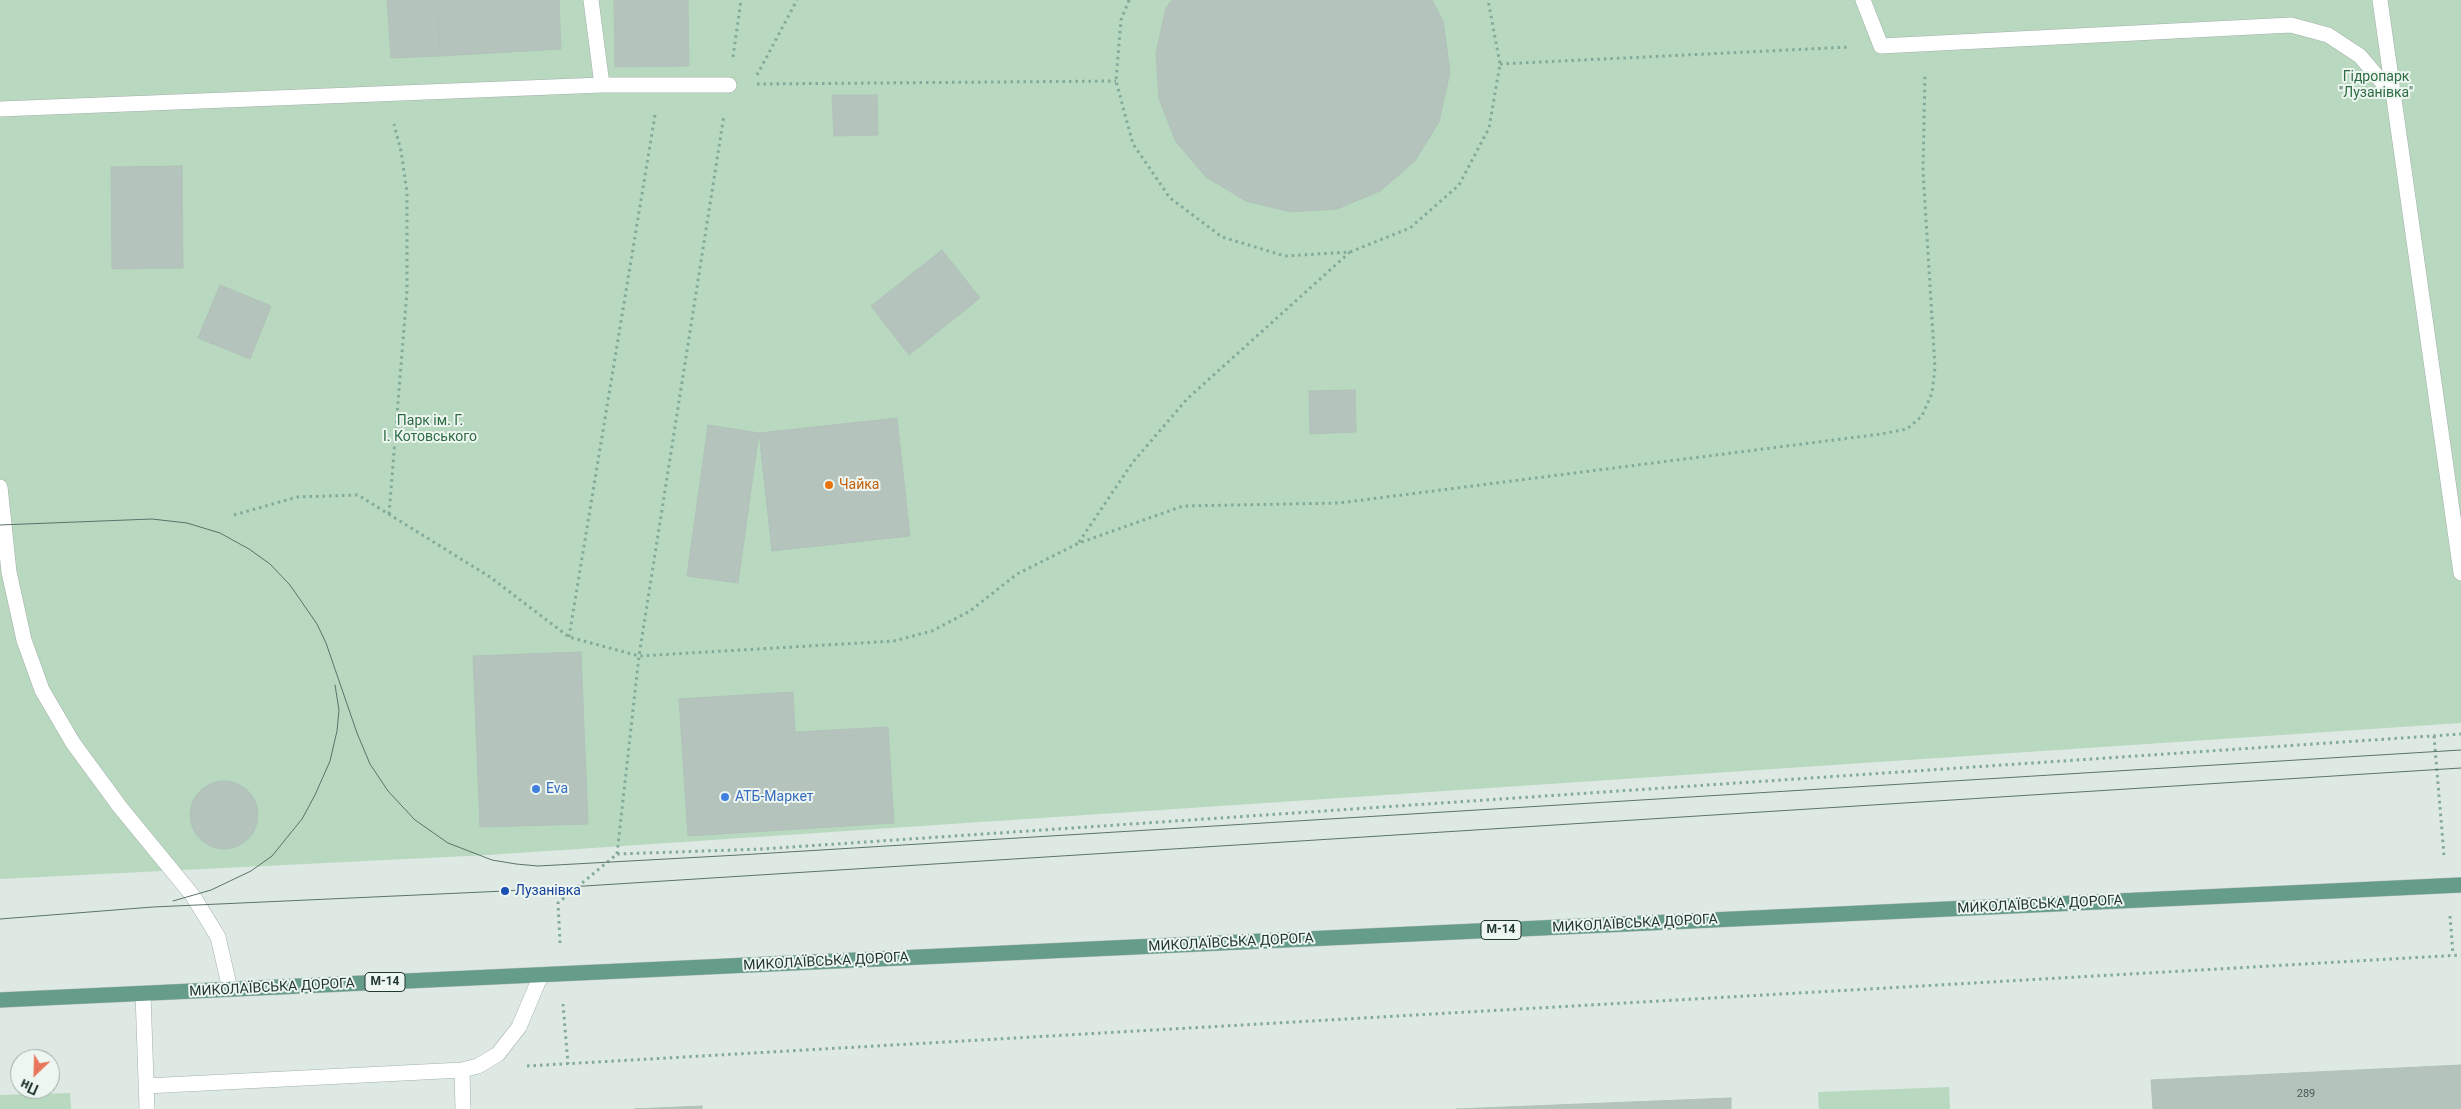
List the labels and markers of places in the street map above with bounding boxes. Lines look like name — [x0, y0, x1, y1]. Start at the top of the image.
place label: Чайка — [839, 477, 879, 493]
marker: Чайка — [823, 479, 835, 491]
place label: Eva — [546, 781, 568, 797]
marker: Eva — [530, 783, 542, 795]
place label: АТБ-Маркет — [735, 789, 814, 805]
marker: АТБ-Маркет — [719, 791, 731, 803]
place label: Лузанівка — [515, 883, 581, 899]
marker: Лузанівка — [499, 885, 511, 897]

